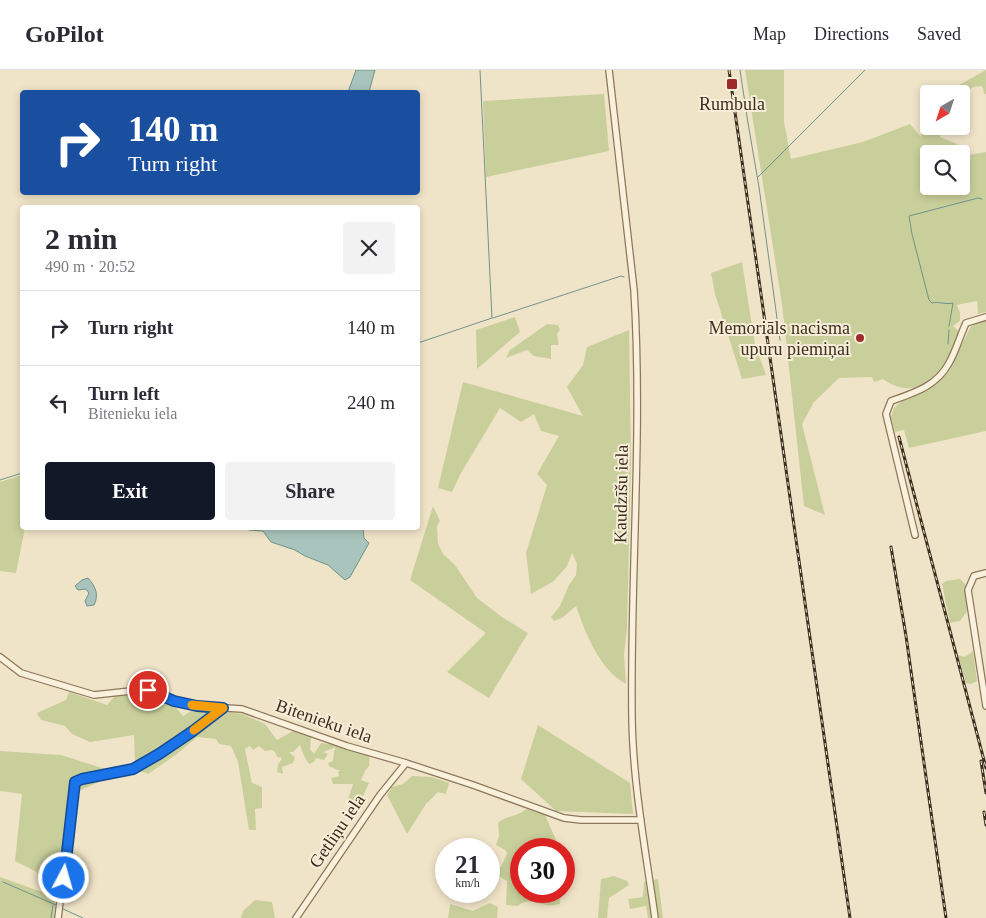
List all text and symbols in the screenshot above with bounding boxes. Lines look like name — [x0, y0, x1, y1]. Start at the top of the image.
text: GoPilot — [25, 21, 104, 47]
text: Map — [753, 24, 786, 44]
text: Directions — [814, 24, 889, 44]
text: Saved — [917, 24, 961, 44]
marker: Rumbula — [725, 77, 739, 91]
north arrow — [920, 85, 970, 135]
map controls — [920, 85, 970, 195]
place label: Rumbula — [699, 94, 765, 114]
icon: right — [45, 110, 110, 175]
text: 140 m — [128, 110, 218, 149]
button: search — [920, 145, 970, 195]
text: Turn right — [128, 151, 217, 176]
text: 2 min — [45, 222, 118, 255]
button: close — [343, 222, 395, 274]
text: 490 m · 20:52 — [45, 258, 135, 275]
icon: right — [45, 314, 73, 342]
text: Turn right — [88, 317, 173, 338]
text: 140 m — [347, 317, 395, 338]
place label: Memoriāls nacisma upuru piemiņai — [709, 318, 850, 359]
marker: Memoriāls nacisma upuru piemiņai — [854, 332, 866, 344]
text: Turn left — [88, 383, 160, 404]
icon: left — [45, 389, 73, 417]
text: 240 m — [347, 392, 395, 413]
text: Bitenieku iela — [88, 405, 177, 422]
street label: Kaudzīšu iela — [610, 445, 632, 543]
button: Exit — [45, 462, 215, 520]
button: Share — [225, 462, 395, 520]
pin — [127, 669, 169, 711]
icon: arrive — [134, 676, 162, 704]
street label: Bitenieku iela — [273, 695, 375, 747]
street label: Getliņu iela — [305, 790, 369, 872]
speed limit sign: 30 — [510, 838, 575, 903]
position arrow — [37, 851, 89, 903]
text: 21 — [455, 851, 480, 878]
text: km/h — [455, 876, 480, 890]

